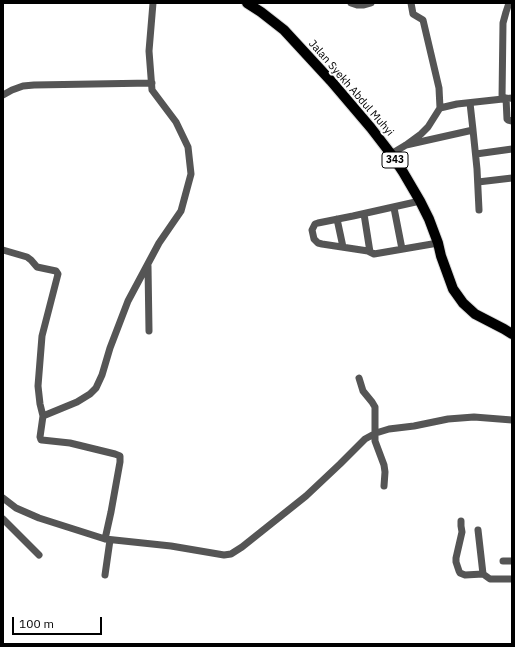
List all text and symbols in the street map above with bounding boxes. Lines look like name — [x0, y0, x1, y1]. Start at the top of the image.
street label: Jalan Syekh Abdul Muhyi — [306, 37, 396, 139]
road number: 343 — [382, 152, 408, 168]
scale bar — [14, 609, 104, 635]
text: 100 m — [19, 616, 54, 631]

